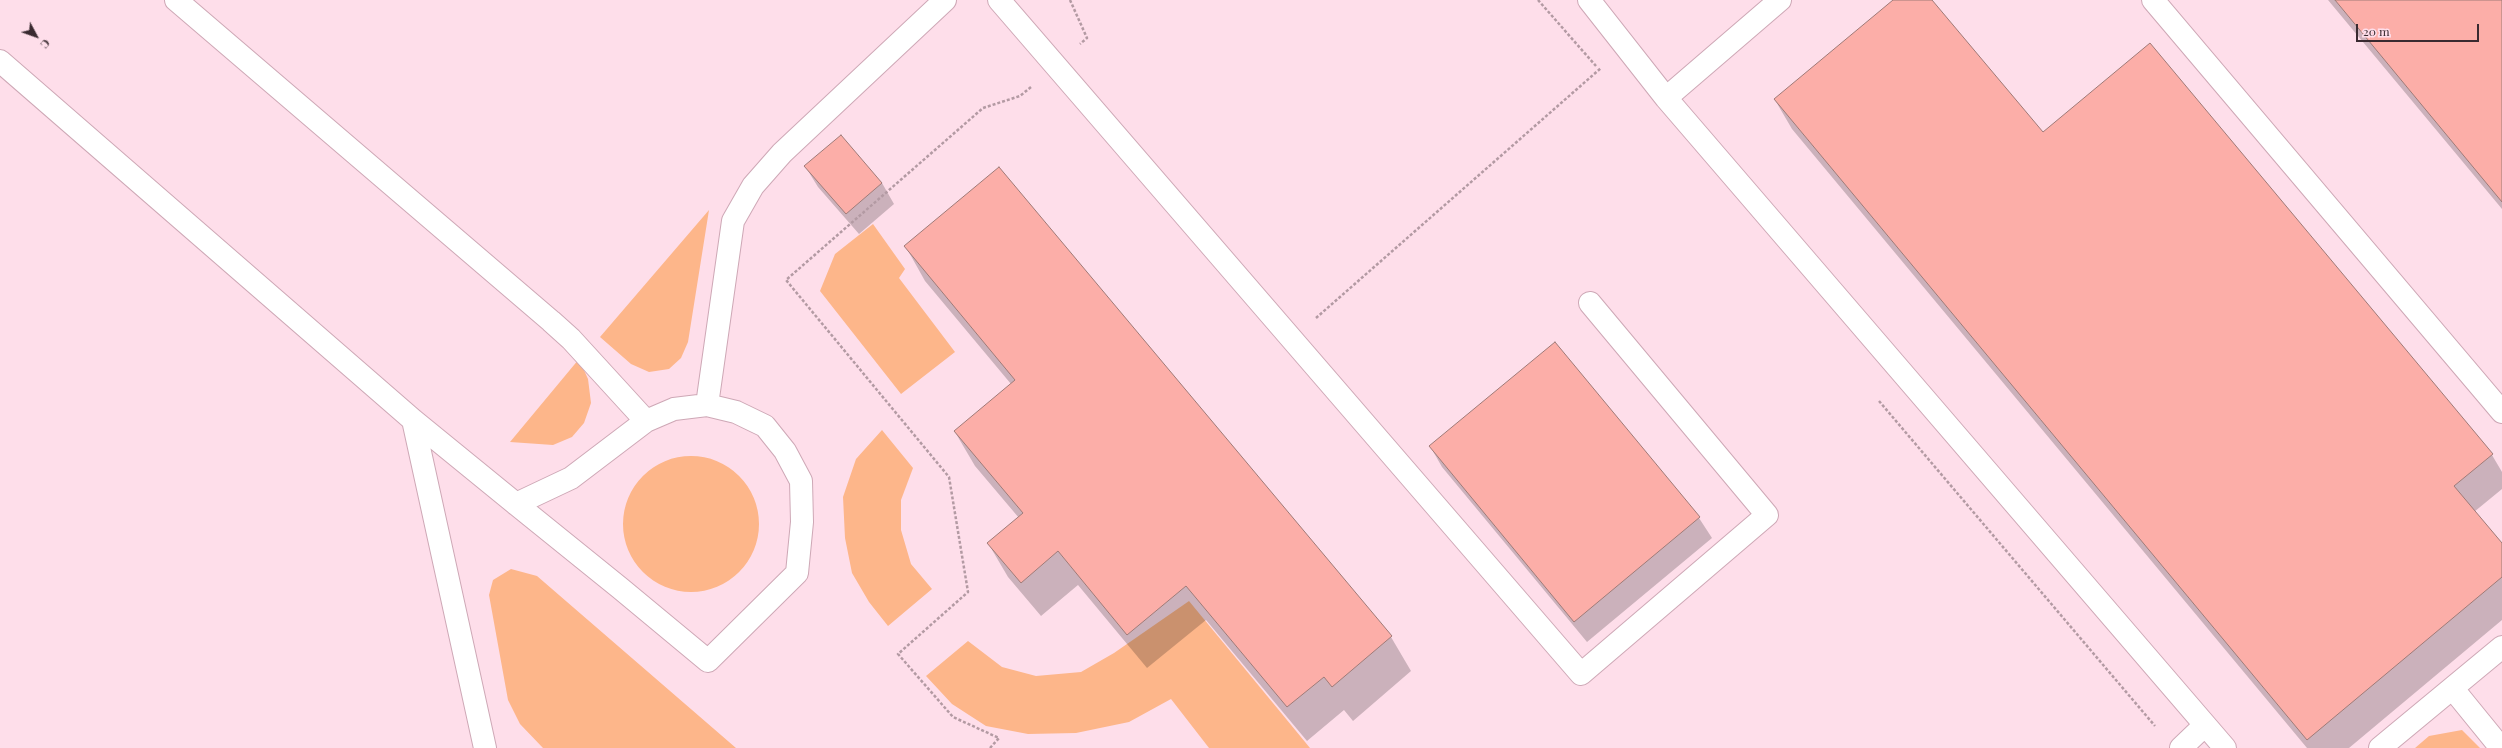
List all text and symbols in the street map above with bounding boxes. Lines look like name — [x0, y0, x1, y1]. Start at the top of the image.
north arrow — [16, 16, 56, 56]
scale bar — [2358, 16, 2481, 42]
text: 20 m — [2363, 23, 2390, 39]
text: С — [37, 36, 54, 52]

